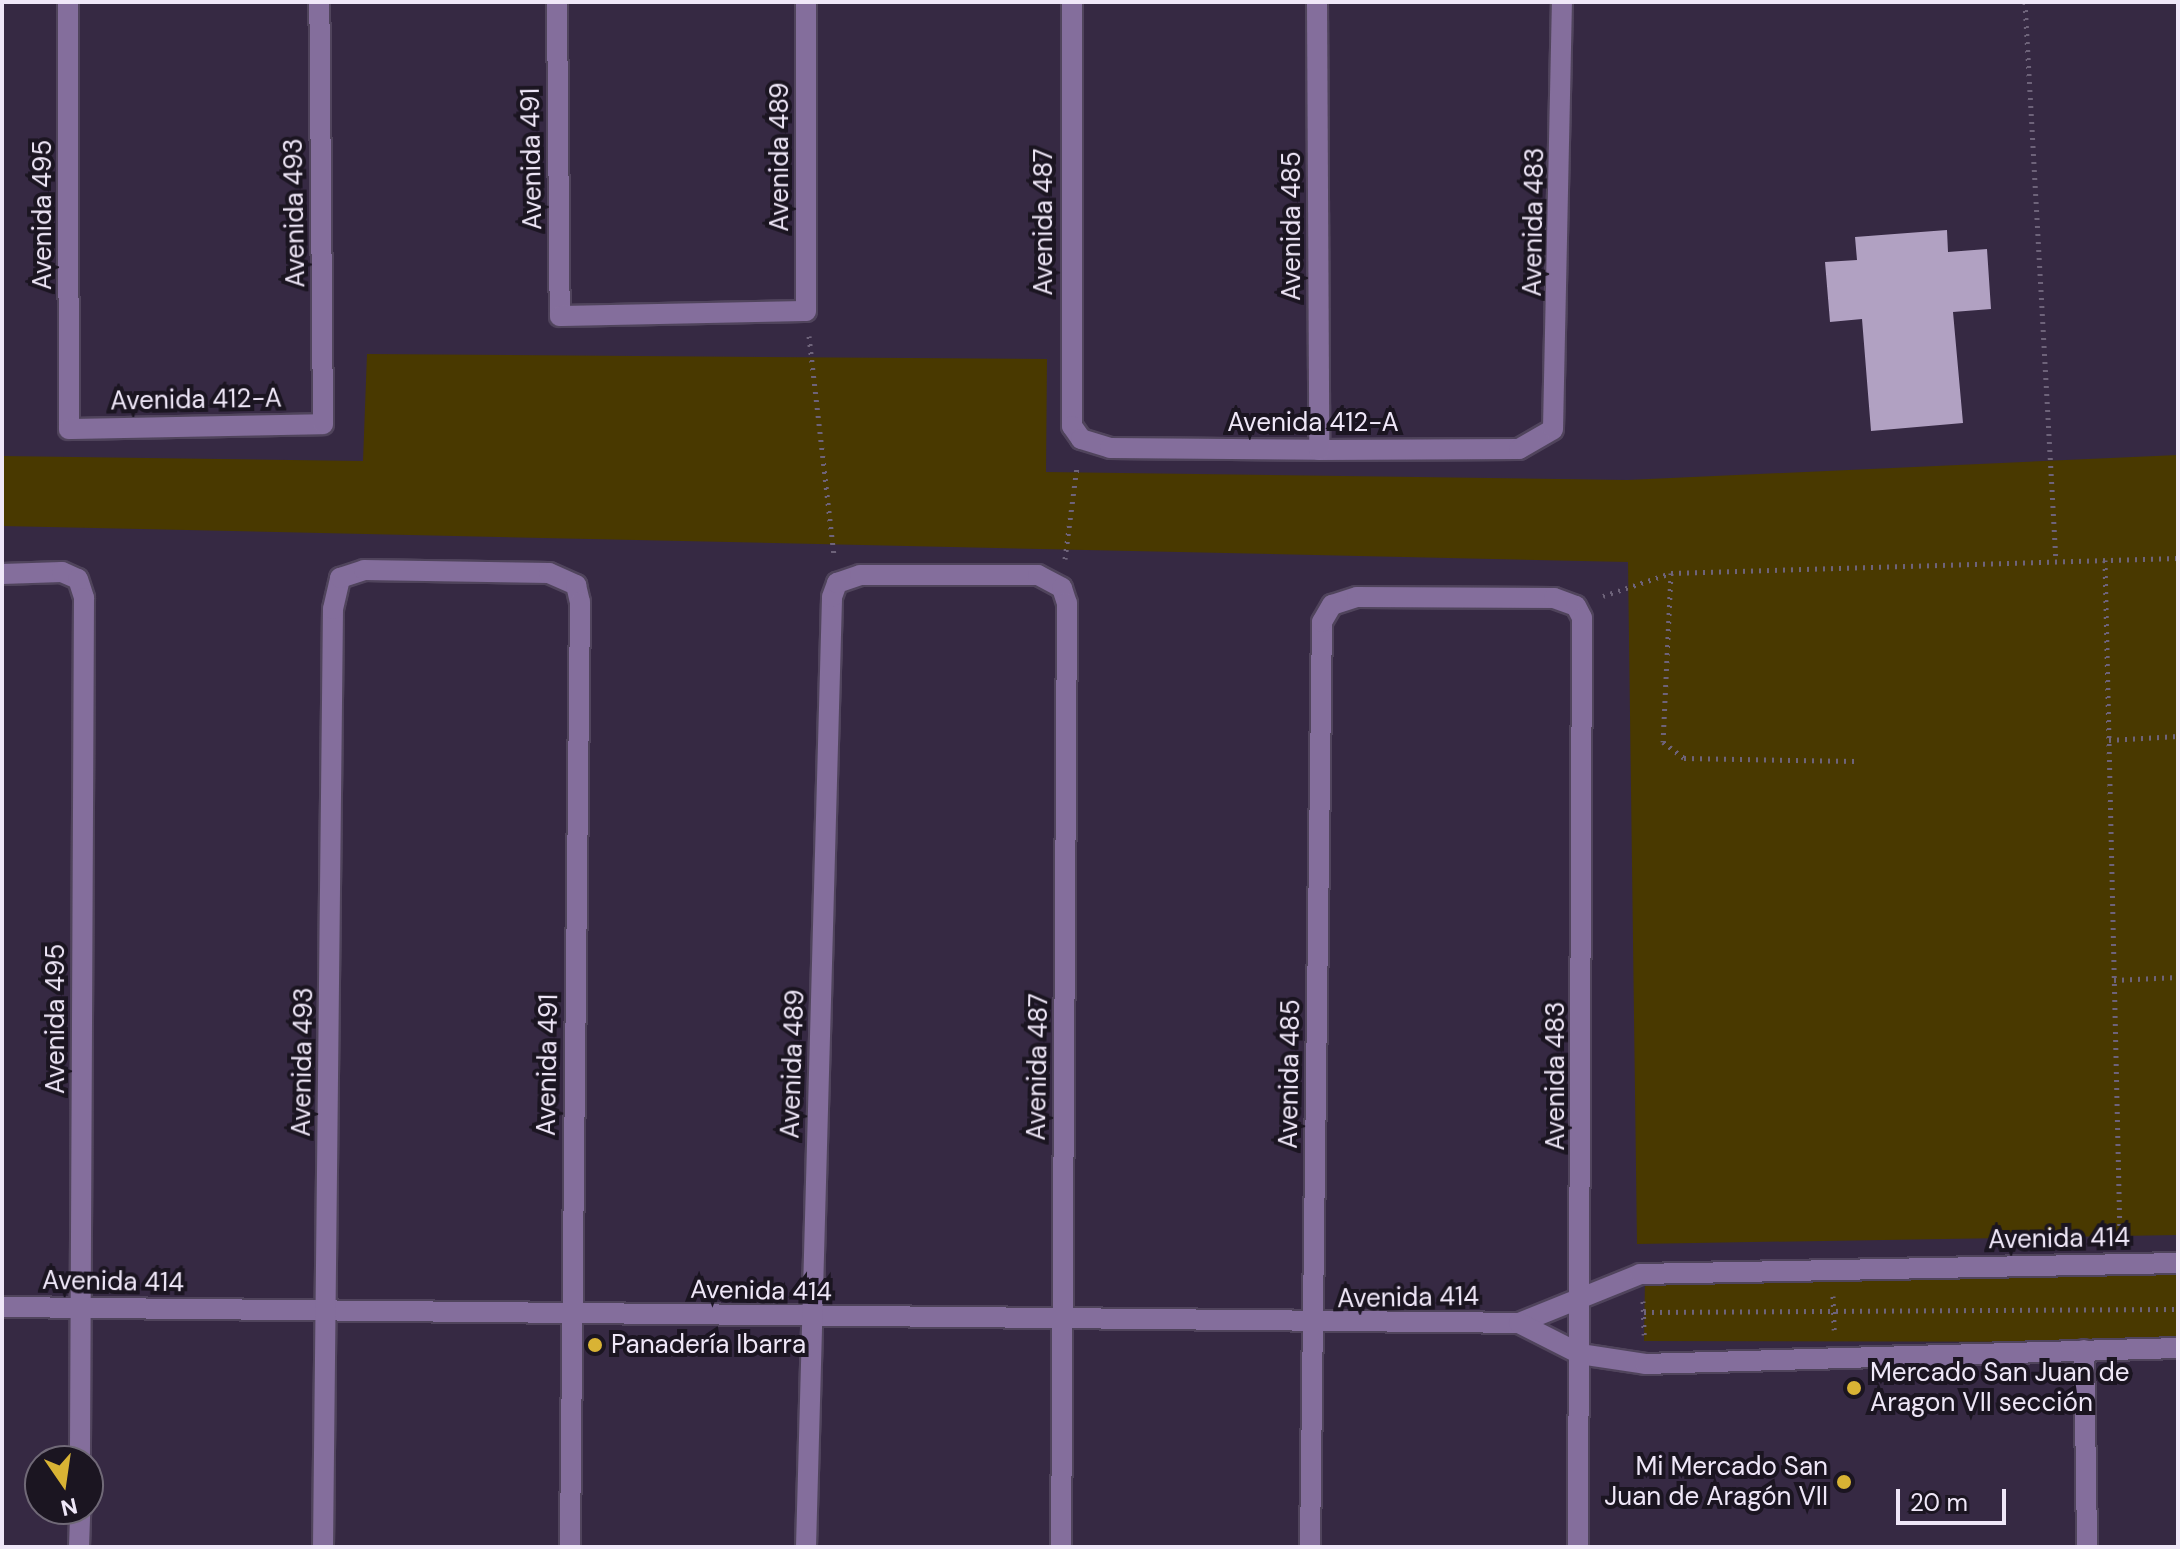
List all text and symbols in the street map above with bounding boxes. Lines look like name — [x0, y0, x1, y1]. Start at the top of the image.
street label: Avenida 489 — [764, 82, 796, 232]
street label: Avenida 491 — [515, 88, 549, 230]
street label: Avenida 493 — [278, 138, 312, 288]
street label: Avenida 495 — [27, 140, 59, 290]
street label: Avenida 483 — [1517, 147, 1551, 297]
street label: Avenida 487 — [1028, 148, 1060, 296]
street label: Avenida 485 — [1276, 151, 1308, 301]
street label: Avenida 412-A — [110, 383, 282, 417]
street label: Avenida 412-A — [1227, 407, 1399, 439]
street label: Avenida 495 — [40, 944, 72, 1094]
street label: Avenida 493 — [286, 987, 320, 1137]
street label: Avenida 489 — [775, 989, 811, 1139]
street label: Avenida 487 — [1021, 993, 1055, 1141]
street label: Avenida 491 — [531, 994, 565, 1136]
street label: Avenida 485 — [1273, 999, 1307, 1149]
street label: Avenida 483 — [1540, 1001, 1572, 1151]
street label: Avenida 414 — [1988, 1222, 2130, 1256]
street label: Avenida 414 — [42, 1265, 184, 1299]
street label: Avenida 414 — [690, 1274, 832, 1308]
street label: Avenida 414 — [1337, 1281, 1479, 1315]
place label: Panadería Ibarra — [611, 1329, 806, 1361]
marker: Panadería Ibarra — [586, 1336, 604, 1354]
place label: Mercado San Juan de Aragon VII sección — [1870, 1357, 2129, 1418]
marker: Mercado San Juan de Aragon VII sección — [1845, 1379, 1863, 1397]
north arrow — [24, 1445, 104, 1525]
place label: Mi Mercado San Juan de Aragón VII — [1604, 1451, 1828, 1512]
marker: Mi Mercado San Juan de Aragón VII — [1835, 1473, 1853, 1491]
scale bar — [1900, 1473, 2010, 1523]
text: 20 m — [1910, 1487, 1968, 1518]
text: N — [58, 1491, 80, 1523]

